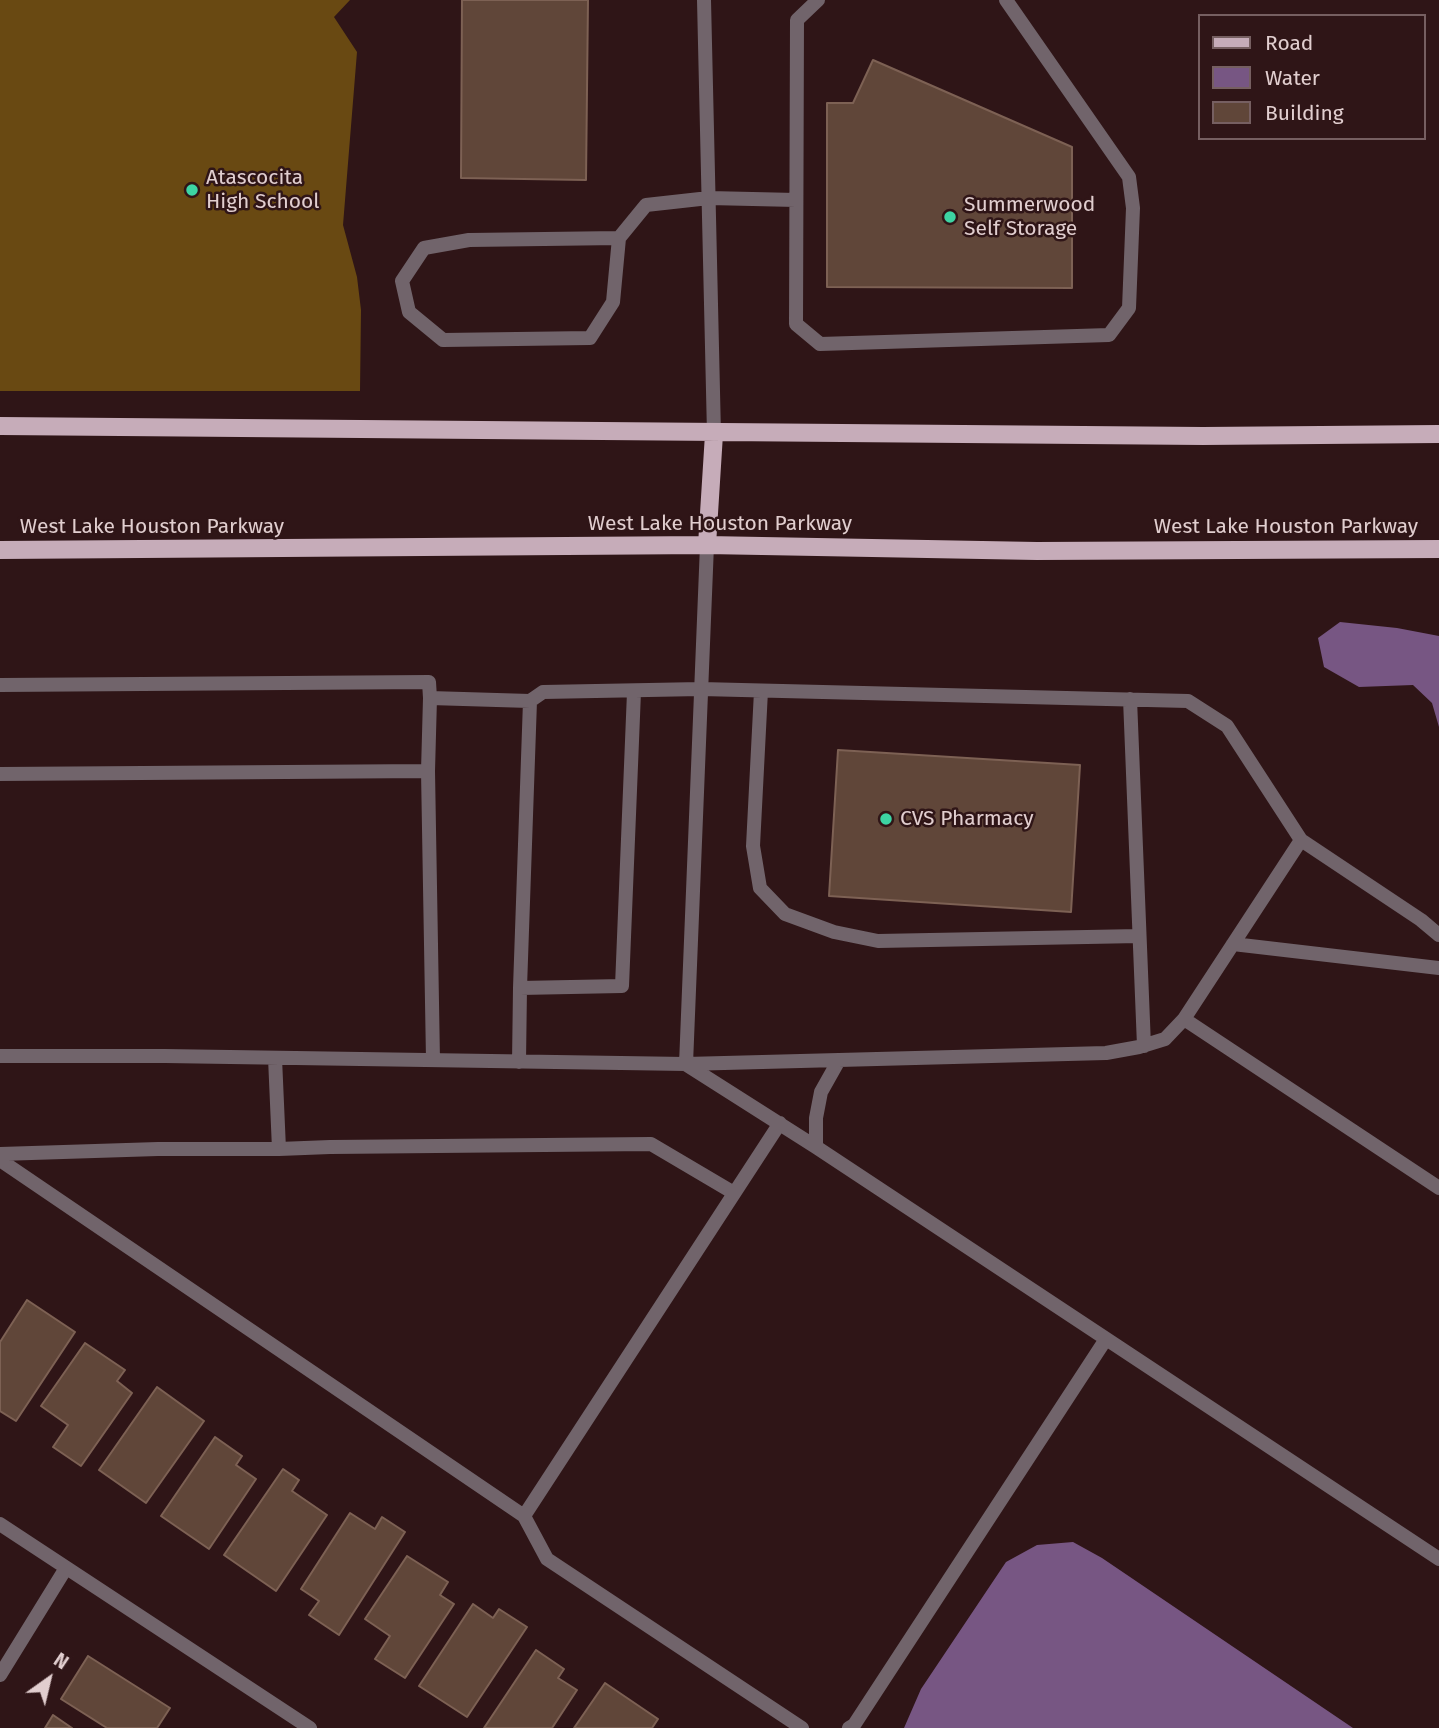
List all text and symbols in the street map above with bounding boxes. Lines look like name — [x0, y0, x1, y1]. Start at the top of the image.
legend — [1198, 14, 1425, 140]
text: Road — [1265, 30, 1313, 56]
text: Water — [1265, 65, 1320, 91]
text: Building — [1265, 100, 1344, 126]
place label: Atascocita High School — [206, 165, 319, 215]
marker: Atascocita High School — [184, 182, 200, 198]
place label: Summerwood Self Storage — [964, 192, 1095, 242]
marker: Summerwood Self Storage — [942, 209, 958, 225]
street label: West Lake Houston Parkway — [588, 511, 852, 537]
street label: West Lake Houston Parkway — [20, 514, 284, 540]
street label: West Lake Houston Parkway — [1154, 514, 1418, 540]
place label: CVS Pharmacy — [900, 806, 1034, 832]
marker: CVS Pharmacy — [878, 811, 894, 827]
north arrow — [14, 1644, 84, 1714]
text: N — [49, 1648, 73, 1674]

